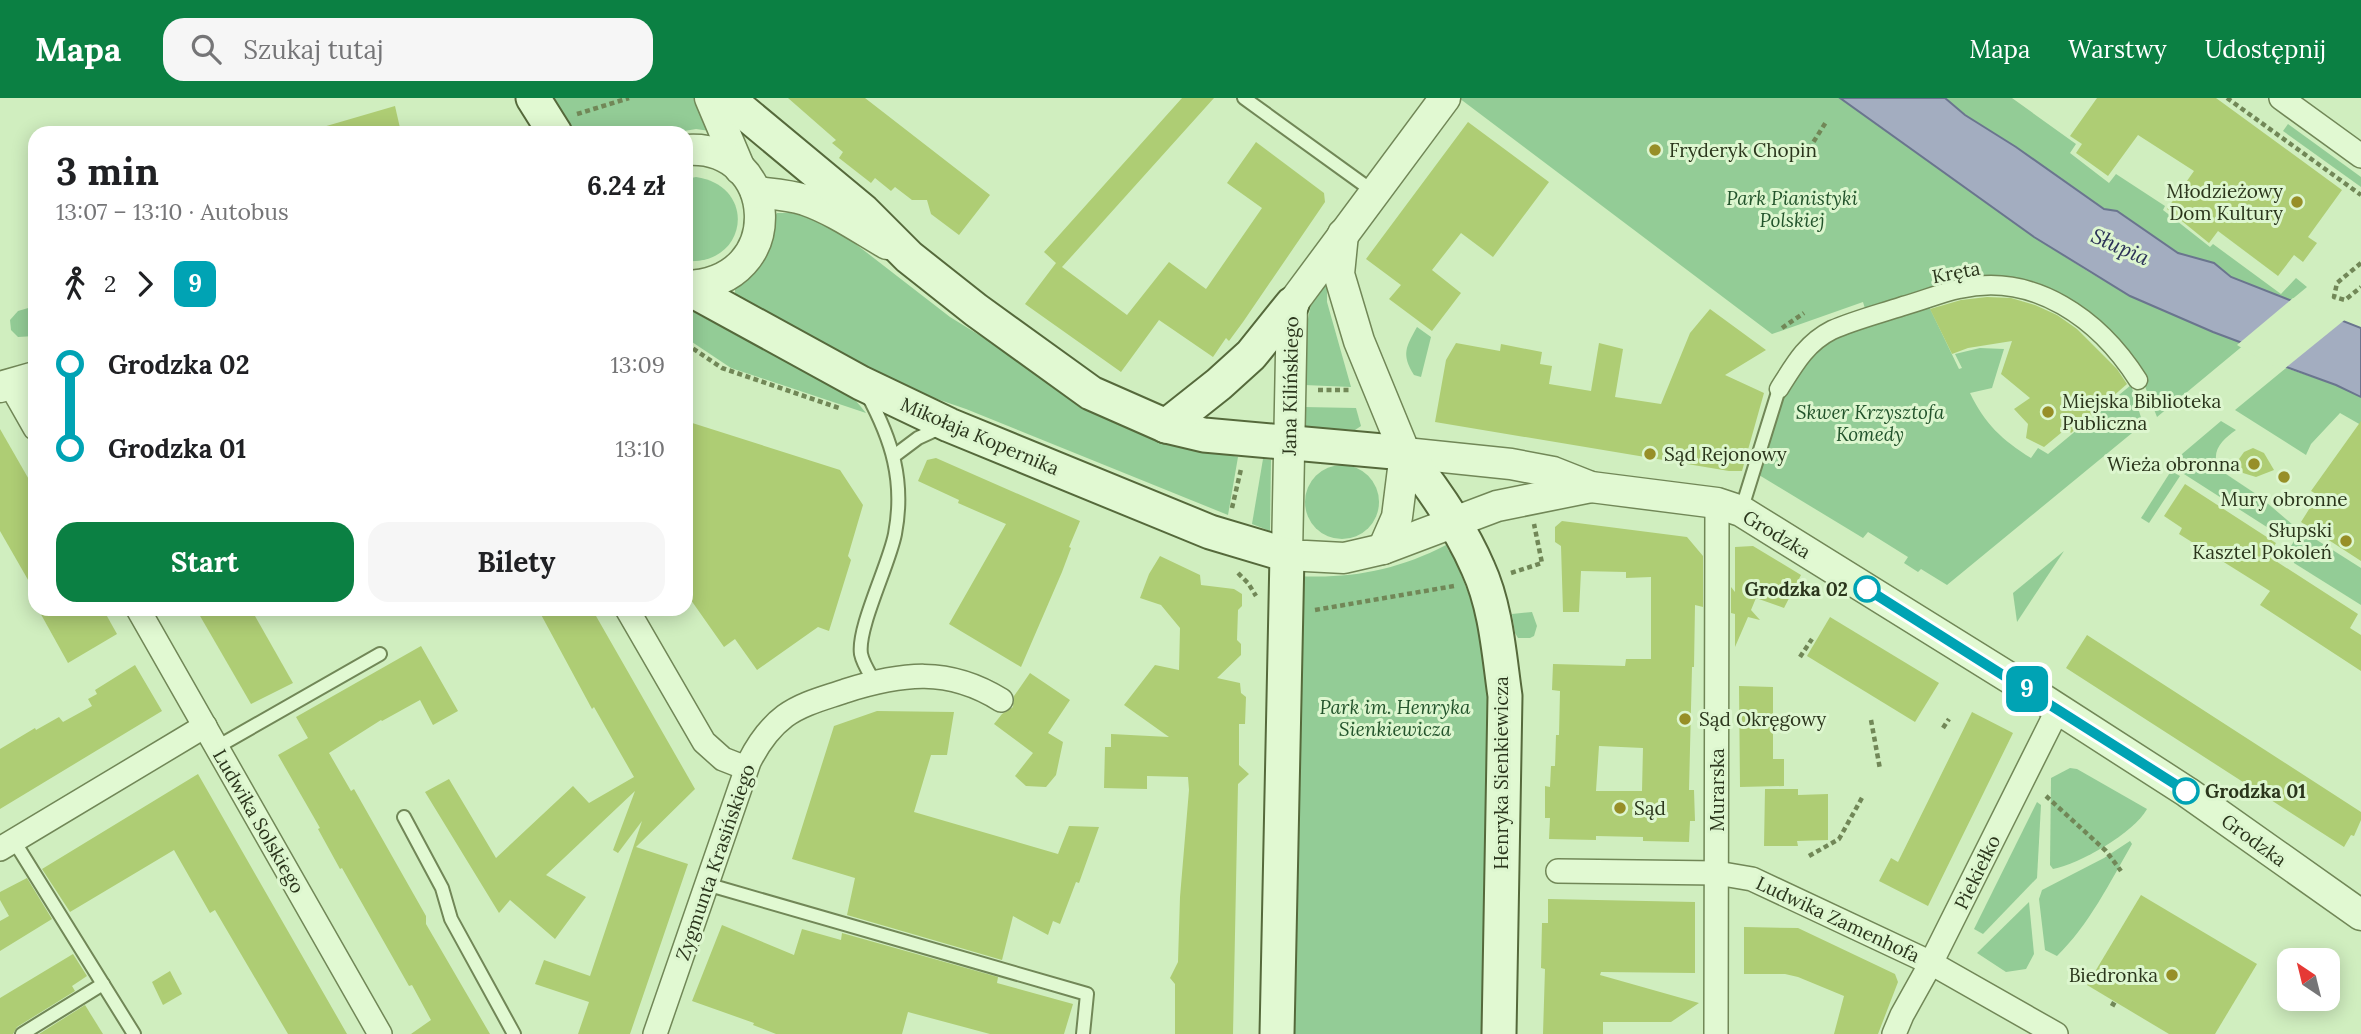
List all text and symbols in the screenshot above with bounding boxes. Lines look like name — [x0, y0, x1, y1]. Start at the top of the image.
search box — [163, 18, 653, 81]
text: Mapa — [35, 28, 121, 70]
icon: search — [187, 30, 225, 68]
text: Szukaj tutaj — [243, 33, 384, 66]
text: Mapa — [1969, 34, 2030, 65]
text: Warstwy — [2068, 34, 2167, 65]
text: Udostępnij — [2205, 34, 2326, 65]
place label: Fryderyk Chopin — [1669, 138, 1817, 162]
marker: Fryderyk Chopin — [1647, 142, 1663, 158]
text: 3 min — [56, 147, 159, 195]
text: 6.24 zł — [587, 169, 665, 202]
place label: Młodzieżowy Dom Kultury — [2166, 179, 2283, 225]
park label: Park Pianistyki Polskiej — [1726, 186, 1858, 232]
marker: Młodzieżowy Dom Kultury — [2289, 194, 2305, 210]
text: 13:07 – 13:10 · Autobus — [56, 197, 289, 226]
water label: Słupia — [2087, 222, 2154, 271]
street label: Kręta — [1930, 256, 1982, 288]
icon: walk — [56, 265, 94, 303]
icon: forward — [126, 265, 164, 303]
text: 9 — [188, 268, 202, 299]
text: 2 — [104, 269, 116, 298]
street label: Jana Kilińskiego — [1277, 316, 1303, 457]
text: Grodzka 02 — [108, 348, 250, 381]
text: 13:09 — [610, 350, 665, 379]
place label: Miejska Biblioteka Publiczna — [2062, 389, 2221, 435]
street label: Mikołaja Kopernika — [897, 392, 1063, 480]
park label: Skwer Krzysztofa Komedy — [1796, 400, 1945, 446]
marker: Miejska Biblioteka Publiczna — [2040, 404, 2056, 420]
text: Grodzka 01 — [108, 432, 246, 465]
text: 13:10 — [615, 434, 665, 463]
place label: Sąd Rejonowy — [1664, 442, 1787, 466]
marker: Sąd Rejonowy — [1642, 446, 1658, 462]
place label: Wieża obronna — [2107, 452, 2240, 476]
marker: Wieża obronna — [2246, 456, 2262, 472]
marker: Mury obronne — [2276, 469, 2292, 485]
place label: Mury obronne — [2220, 487, 2348, 511]
street label: Grodzka — [1739, 504, 1815, 564]
place label: Słupski Kasztel Pokoleń — [2192, 518, 2332, 564]
button: Start — [56, 522, 354, 602]
button: Bilety — [368, 522, 665, 602]
marker: Słupski Kasztel Pokoleń — [2338, 533, 2354, 549]
marker: Grodzka 02 — [1854, 576, 1880, 602]
place label: Grodzka 02 — [1745, 577, 1848, 601]
line badge: 9 — [2004, 666, 2050, 712]
text: 9 — [2020, 673, 2034, 704]
street label: Henryka Sienkiewicza — [1489, 676, 1513, 870]
park label: Park im. Henryka Sienkiewicza — [1319, 695, 1471, 741]
place label: Sąd Okręgowy — [1699, 707, 1826, 731]
marker: Sąd Okręgowy — [1677, 711, 1693, 727]
street label: Ludwika Solskiego — [208, 745, 310, 897]
street label: Murarska — [1705, 748, 1729, 832]
street label: Zygmunta Krasińskiego — [670, 761, 760, 963]
marker: Grodzka 01 — [2173, 778, 2199, 804]
place label: Grodzka 01 — [2205, 779, 2306, 803]
place label: Sąd — [1634, 796, 1666, 820]
marker: Sąd — [1612, 800, 1628, 816]
street label: Grodzka — [2217, 808, 2291, 872]
street label: Piekiełko — [1949, 831, 2005, 913]
street label: Ludwika Zamenhofa — [1752, 871, 1924, 968]
north arrow — [2277, 948, 2340, 1012]
map controls — [2277, 948, 2340, 1011]
place label: Biedronka — [2069, 963, 2158, 987]
marker: Biedronka — [2164, 967, 2180, 983]

